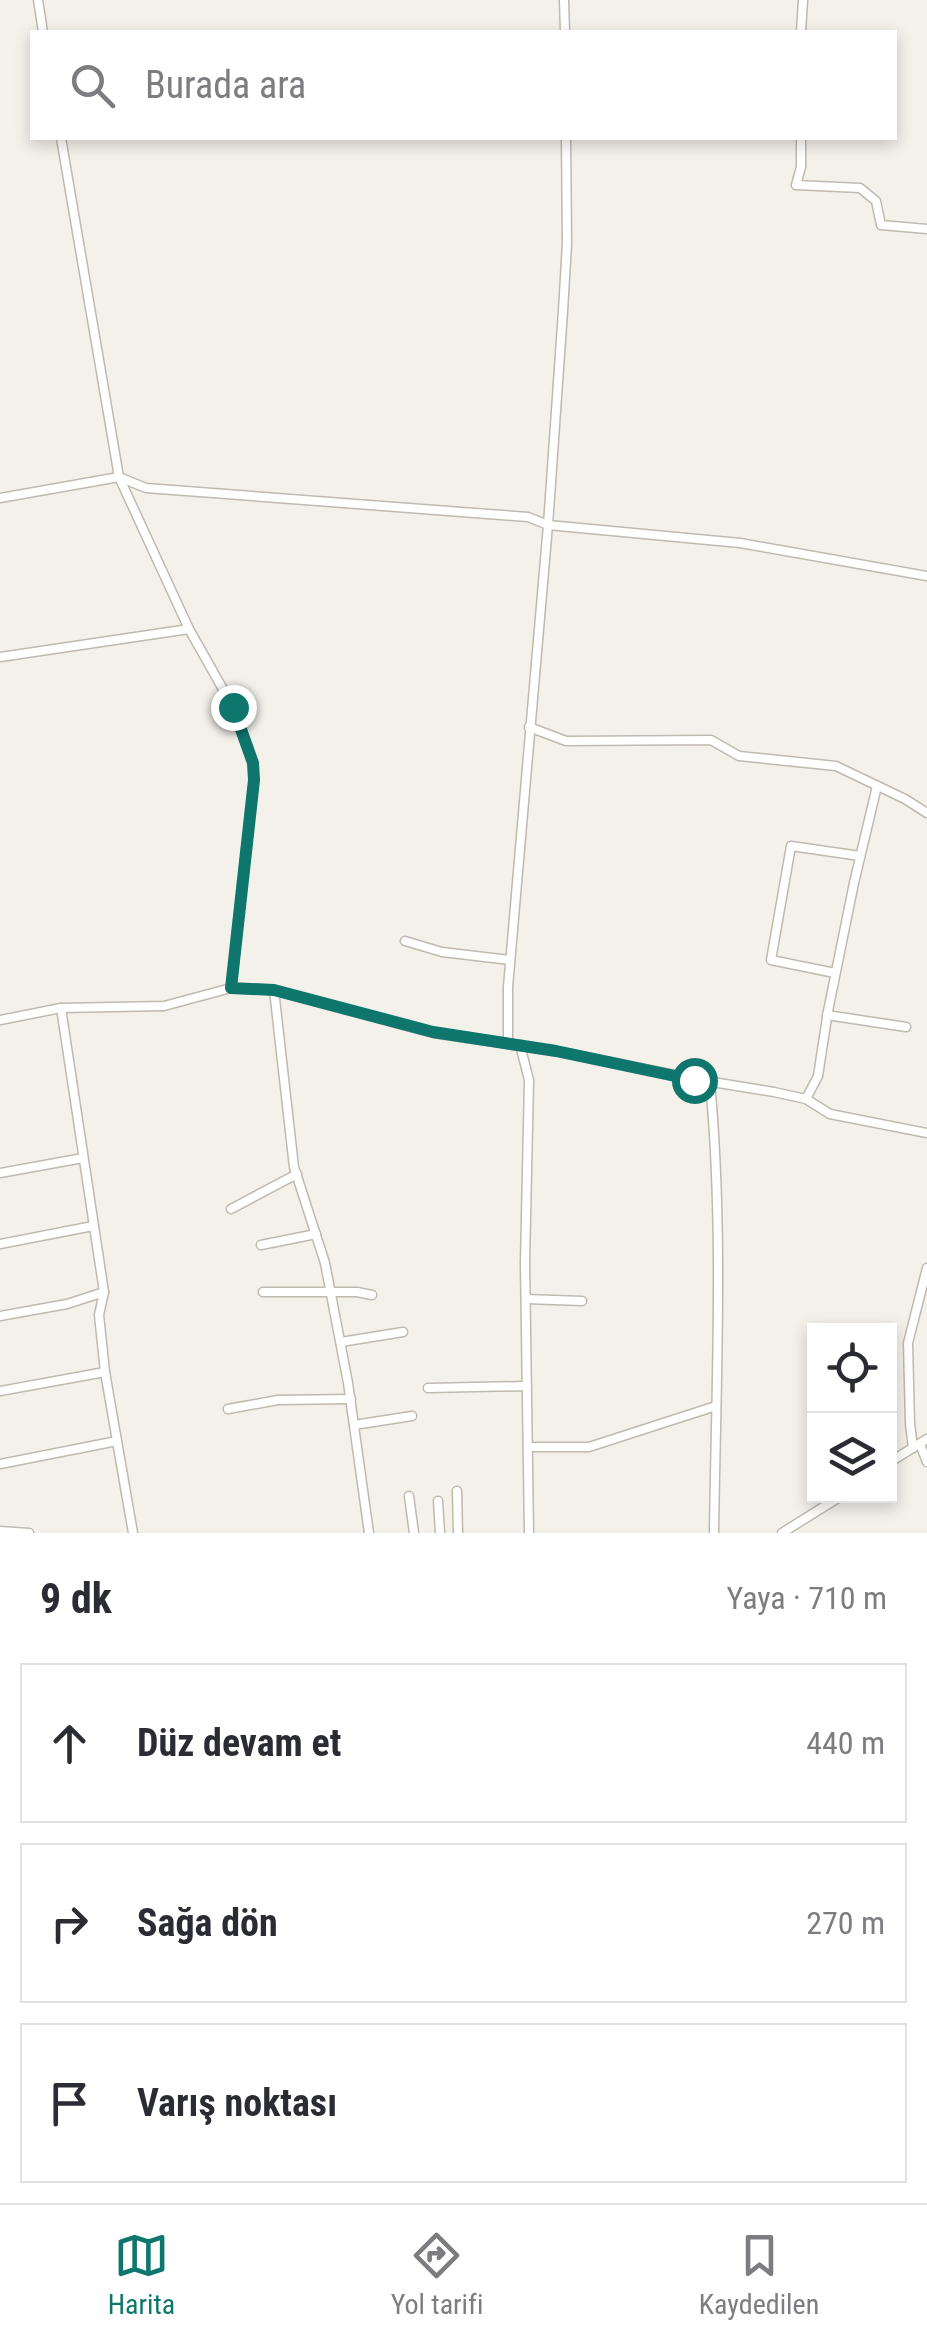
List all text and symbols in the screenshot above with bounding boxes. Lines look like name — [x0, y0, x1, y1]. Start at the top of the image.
search box — [30, 30, 897, 140]
icon: search — [65, 58, 120, 113]
text: Burada ara — [145, 63, 306, 107]
route end — [211, 685, 257, 731]
route start — [672, 1058, 718, 1104]
map controls — [807, 1323, 897, 1503]
button: locate — [807, 1323, 897, 1413]
button: layers — [807, 1413, 897, 1503]
text: 9 dk — [40, 1574, 112, 1623]
text: Yaya · 710 m — [727, 1579, 887, 1617]
icon: ahead — [42, 1716, 97, 1771]
text: Düz devam et — [137, 1721, 341, 1765]
text: 440 m — [806, 1724, 885, 1762]
icon: right — [42, 1896, 97, 1951]
text: Sağa dön — [137, 1901, 278, 1945]
text: 270 m — [806, 1904, 885, 1942]
icon: arrive — [42, 2076, 97, 2131]
text: Varış noktası — [137, 2081, 337, 2125]
tab: Harita — [108, 2228, 175, 2321]
tab: Yol tarifi — [391, 2228, 483, 2321]
tab: Kaydedilen — [699, 2228, 819, 2321]

